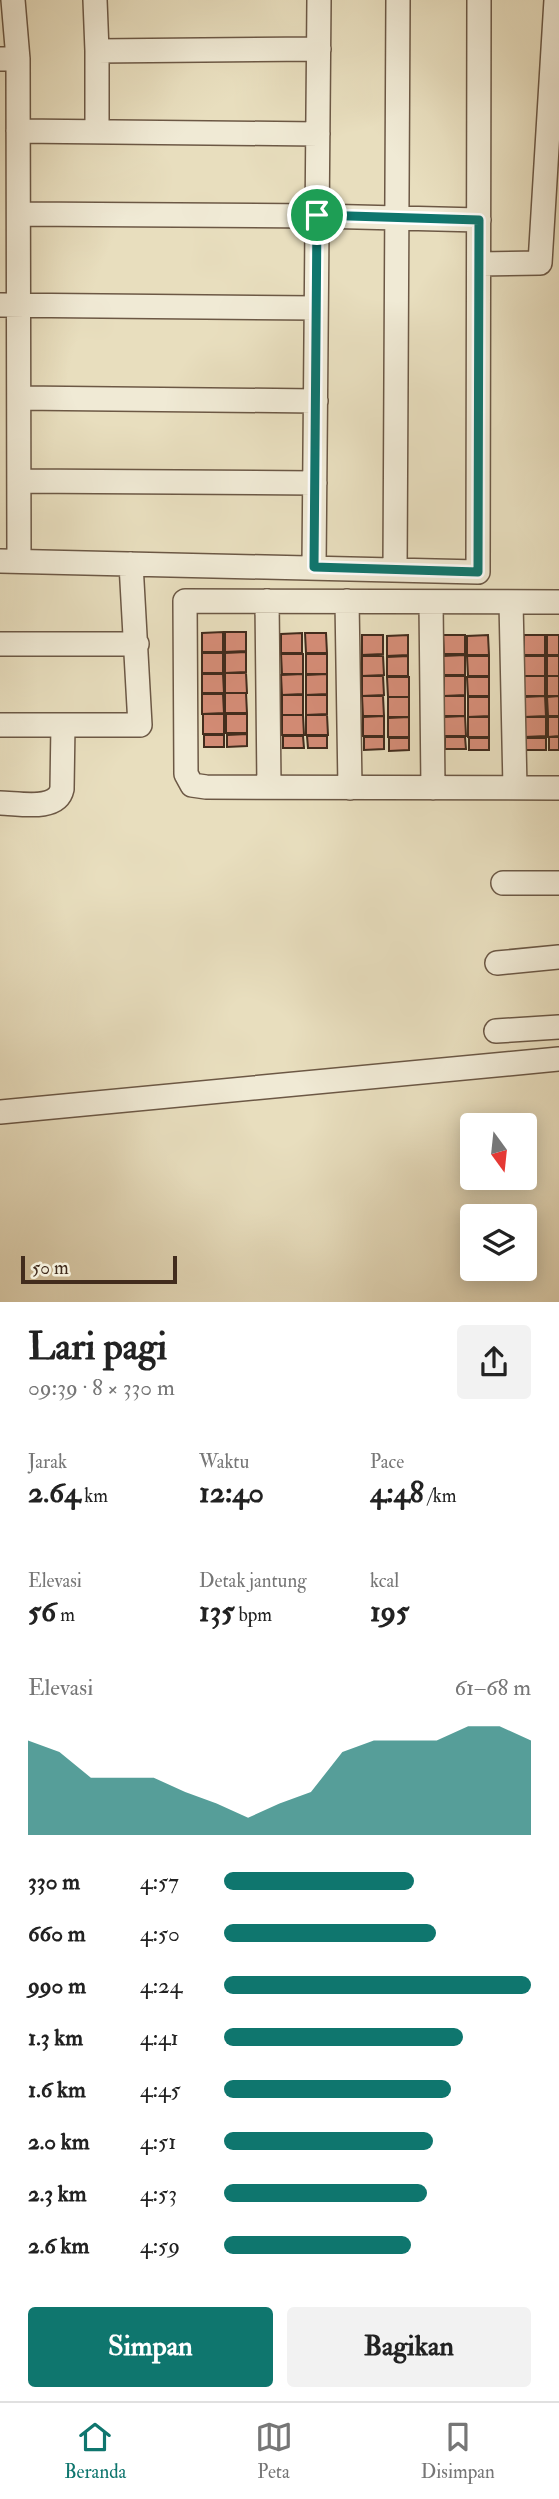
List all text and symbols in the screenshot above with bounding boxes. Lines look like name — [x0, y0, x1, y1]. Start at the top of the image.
pin — [287, 185, 347, 245]
icon: arrive — [298, 196, 336, 234]
north arrow — [460, 1113, 537, 1190]
map controls — [460, 1113, 537, 1281]
button: layers — [460, 1204, 537, 1281]
scale bar — [21, 1253, 177, 1285]
text: 50 m — [32, 1256, 69, 1280]
text: Lari pagi — [28, 1323, 167, 1371]
button: share — [457, 1325, 531, 1399]
text: 09:39 · 8 × 330 m — [28, 1373, 175, 1402]
text: Jarak — [28, 1450, 67, 1474]
text: Waktu — [199, 1450, 249, 1474]
text: Pace — [370, 1450, 404, 1474]
text: 2.64 — [28, 1474, 80, 1511]
text: 12:40 — [199, 1474, 264, 1511]
text: 4:48 — [370, 1474, 424, 1511]
text: km — [80, 1484, 108, 1508]
text: /km — [424, 1484, 457, 1508]
text: Elevasi — [28, 1569, 82, 1593]
text: Detak jantung — [199, 1569, 307, 1593]
text: kcal — [370, 1569, 399, 1593]
text: 56 — [28, 1593, 56, 1630]
text: 135 — [199, 1593, 234, 1630]
text: 195 — [370, 1593, 409, 1630]
text: m — [56, 1603, 75, 1627]
text: bpm — [234, 1603, 272, 1627]
text: Elevasi — [28, 1673, 93, 1702]
text: 61–68 m — [455, 1673, 531, 1702]
text: 330 m — [28, 1867, 80, 1896]
text: 4:57 — [140, 1867, 179, 1896]
text: 660 m — [28, 1919, 86, 1948]
text: 4:50 — [140, 1919, 180, 1948]
text: 990 m — [28, 1971, 86, 2000]
text: 4:24 — [140, 1971, 182, 2000]
text: 1.3 km — [28, 2023, 83, 2052]
text: 4:41 — [140, 2023, 179, 2052]
text: 1.6 km — [28, 2075, 86, 2104]
text: 4:45 — [140, 2075, 181, 2104]
text: 2.0 km — [28, 2127, 90, 2156]
text: 4:51 — [140, 2127, 176, 2156]
text: 2.3 km — [28, 2179, 87, 2208]
text: 4:53 — [140, 2179, 177, 2208]
text: 2.6 km — [28, 2231, 89, 2260]
text: 4:59 — [140, 2231, 180, 2260]
button: Simpan — [28, 2307, 273, 2387]
button: Bagikan — [287, 2307, 531, 2387]
tab: Beranda — [64, 2418, 126, 2484]
tab: Peta — [255, 2418, 293, 2484]
tab: Disimpan — [421, 2418, 495, 2484]

